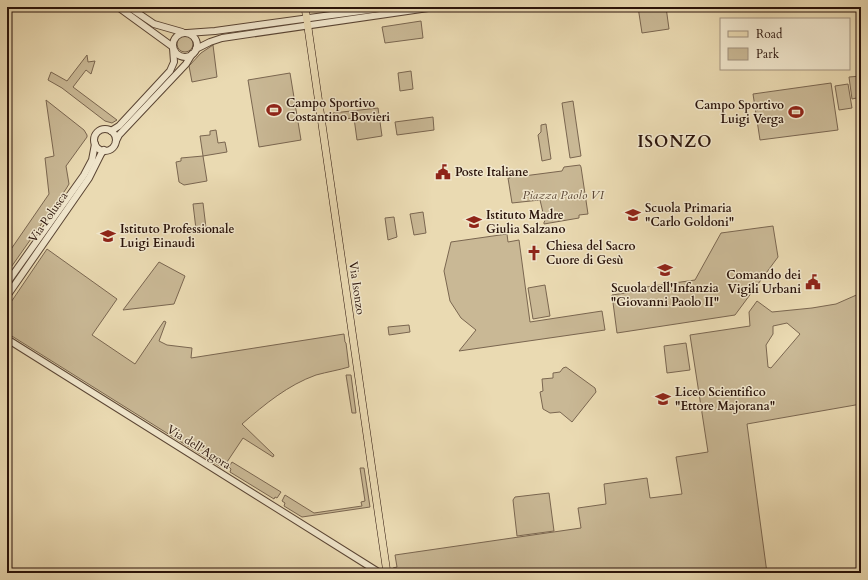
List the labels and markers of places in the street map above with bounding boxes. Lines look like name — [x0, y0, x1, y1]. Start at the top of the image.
place label: Campo Sportivo Costantino Bovieri — [286, 95, 390, 125]
place label: Campo Sportivo Luigi Verga — [695, 97, 784, 127]
sports icon: Campo Sportivo Costantino Bovieri — [265, 101, 283, 119]
sports icon: Campo Sportivo Luigi Verga — [787, 103, 805, 121]
public building icon: Poste Italiane — [434, 163, 452, 181]
place label: Poste Italiane — [455, 164, 528, 180]
place label: Scuola Primaria "Carlo Goldoni" — [645, 200, 734, 230]
school or university icon: Scuola Primaria "Carlo Goldoni" — [624, 206, 642, 224]
place label: Istituto Madre Giulia Salzano — [486, 207, 565, 237]
school or university icon: Istituto Madre Giulia Salzano — [465, 213, 483, 231]
place label: Istituto Professionale Luigi Einaudi — [120, 221, 235, 251]
school or university icon: Istituto Professionale Luigi Einaudi — [99, 227, 117, 245]
place label: Chiesa del Sacro Cuore di Gesù — [546, 238, 636, 268]
church icon: Chiesa del Sacro Cuore di Gesù — [525, 244, 543, 262]
school or university icon: Scuola dell'Infanzia "Giovanni Paolo II" — [656, 261, 674, 279]
place label: Comando dei Vigili Urbani — [726, 267, 801, 297]
public building icon: Comando dei Vigili Urbani — [804, 273, 822, 291]
place label: Scuola dell'Infanzia "Giovanni Paolo II" — [611, 280, 719, 310]
place label: Liceo Scientifico "Ettore Majorana" — [675, 384, 775, 414]
school or university icon: Liceo Scientifico "Ettore Majorana" — [654, 390, 672, 408]

